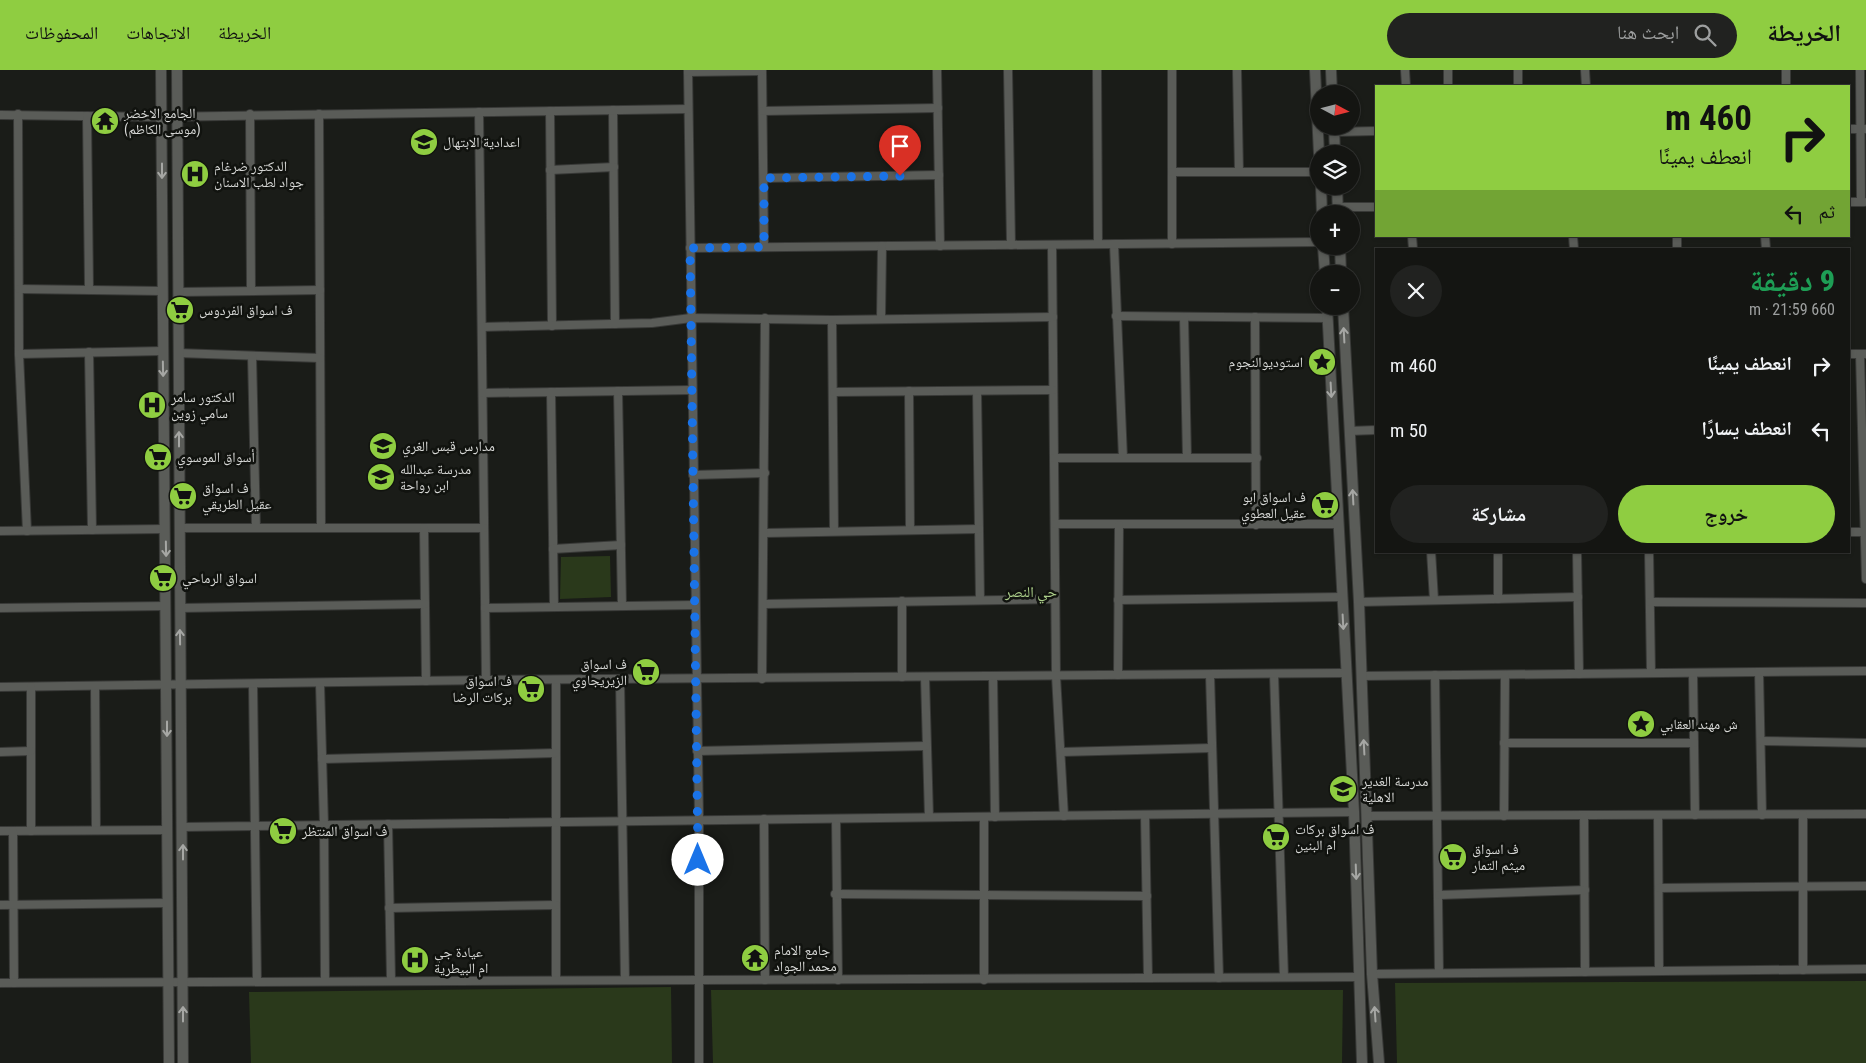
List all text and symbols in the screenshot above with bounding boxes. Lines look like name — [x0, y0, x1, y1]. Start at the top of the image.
search box — [1387, 13, 1737, 58]
text: الخريطة — [1767, 19, 1841, 47]
text: ابحث هنا — [1617, 21, 1679, 44]
icon: search — [1691, 21, 1719, 49]
text: المحفوظات — [25, 22, 98, 43]
text: الاتجاهات — [126, 22, 190, 43]
text: الخريطة — [218, 22, 271, 43]
north arrow — [1310, 85, 1360, 135]
map controls — [1310, 85, 1360, 315]
text: 460 m — [1665, 98, 1752, 139]
place label: الجامع الاخضر (موسى الكاظم) — [123, 105, 201, 139]
icon: right — [1770, 105, 1835, 170]
temple icon: الجامع الاخضر (موسى الكاظم) — [90, 106, 120, 136]
pin — [879, 125, 921, 176]
school or university icon: اعدادية الابتهال — [409, 127, 439, 157]
icon: arrive — [886, 132, 914, 160]
place label: اعدادية الابتهال — [443, 134, 520, 151]
text: انعطف يمينًا — [1658, 144, 1752, 169]
button: layers — [1310, 145, 1360, 195]
place label: الدكتور ضرغام جواد لطب الاسنان — [214, 158, 304, 191]
hospital icon: الدكتور ضرغام جواد لطب الاسنان — [180, 159, 210, 189]
one-way arrow — [157, 162, 167, 179]
icon: left — [1780, 200, 1808, 228]
text: ثم — [1818, 200, 1835, 223]
button: + — [1310, 205, 1360, 255]
text: 9 دقيقة — [1750, 263, 1835, 298]
button: − — [1310, 265, 1360, 315]
button: close — [1390, 265, 1442, 317]
supermarket icon: ف اسواق الفردوس — [165, 295, 195, 325]
text: 660 m · 21:59 — [1749, 300, 1835, 319]
place label: ف اسواق الفردوس — [199, 302, 293, 319]
one-way arrow — [1340, 327, 1349, 343]
place icon: استوديوالنجوم — [1307, 347, 1337, 377]
text: انعطف يمينًا — [1707, 352, 1792, 375]
icon: right — [1807, 352, 1835, 380]
place label: استوديوالنجوم — [1229, 354, 1303, 372]
text: 460 m — [1390, 354, 1437, 377]
one-way arrow — [158, 360, 167, 376]
one-way arrow — [1327, 382, 1336, 398]
place label: الدكتور سامر سامي زوين — [170, 389, 235, 425]
hospital icon: الدكتور سامر سامي زوين — [137, 390, 167, 420]
text: انعطف يسارًا — [1701, 417, 1792, 440]
icon: left — [1807, 417, 1835, 445]
text: 50 m — [1390, 419, 1427, 442]
school or university icon: مدارس قبس الغري — [368, 431, 398, 461]
one-way arrow — [174, 432, 184, 448]
place label: مدارس قبس الغري — [402, 438, 495, 458]
supermarket icon: أسواق الموسوي — [143, 442, 173, 472]
place label: أسواق الموسوي — [177, 449, 255, 469]
place label: مدرسة عبدالله ابن رواحة — [400, 461, 471, 494]
school or university icon: مدرسة عبدالله ابن رواحة — [366, 462, 396, 492]
place label: ف اسواق عقيل الطريقي — [202, 480, 272, 516]
supermarket icon: ف اسواق عقيل الطريقي — [168, 481, 198, 511]
button: مشاركة — [1390, 485, 1608, 543]
button: خروج — [1618, 485, 1835, 543]
place label: ف اسواق ابو عقيل العطوي — [1241, 489, 1306, 525]
supermarket icon: ف اسواق ابو عقيل العطوي — [1310, 490, 1340, 520]
one-way arrow — [1348, 490, 1357, 506]
one-way arrow — [161, 540, 170, 556]
supermarket icon: اسواق الرماحي — [148, 563, 178, 593]
place label: اسواق الرماحي — [182, 570, 257, 590]
district label: حي النصر — [1004, 583, 1058, 604]
one-way arrow — [1338, 614, 1347, 630]
one-way arrow — [175, 629, 185, 646]
place label: ف اسواق الزيريجاوي — [572, 656, 627, 692]
supermarket icon: ف اسواق الزيريجاوي — [631, 657, 661, 687]
place label: ف اسواق بركات الرضا — [453, 673, 512, 706]
supermarket icon: ف اسواق بركات الرضا — [516, 674, 546, 704]
place icon: ش مهند العقابي — [1626, 709, 1656, 739]
place label: ش مهند العقابي — [1660, 716, 1738, 736]
one-way arrow — [162, 720, 172, 736]
one-way arrow — [1359, 739, 1369, 756]
place label: مدرسة الغدير الاهلية — [1361, 773, 1428, 805]
school or university icon: مدرسة الغدير الاهلية — [1328, 774, 1358, 804]
supermarket icon: ف اسواق المنتظر — [268, 816, 298, 846]
place label: ف اسواق بركات ام البنين — [1295, 821, 1375, 855]
supermarket icon: ف اسواق بركات ام البنين — [1261, 822, 1291, 852]
place label: ف اسواق المنتظر — [301, 823, 388, 840]
position arrow — [671, 833, 723, 885]
place label: ف اسواق ميثم التمار — [1471, 841, 1525, 875]
supermarket icon: ف اسواق ميثم التمار — [1438, 842, 1468, 872]
one-way arrow — [178, 844, 188, 860]
one-way arrow — [1351, 863, 1361, 879]
place label: جامع الامام محمد الجواد — [774, 942, 837, 975]
temple icon: جامع الامام محمد الجواد — [740, 943, 770, 973]
place label: عيادة جي ام البيطرية — [434, 944, 488, 978]
hospital icon: عيادة جي ام البيطرية — [400, 945, 430, 975]
one-way arrow — [178, 1007, 188, 1023]
one-way arrow — [1371, 1007, 1380, 1023]

